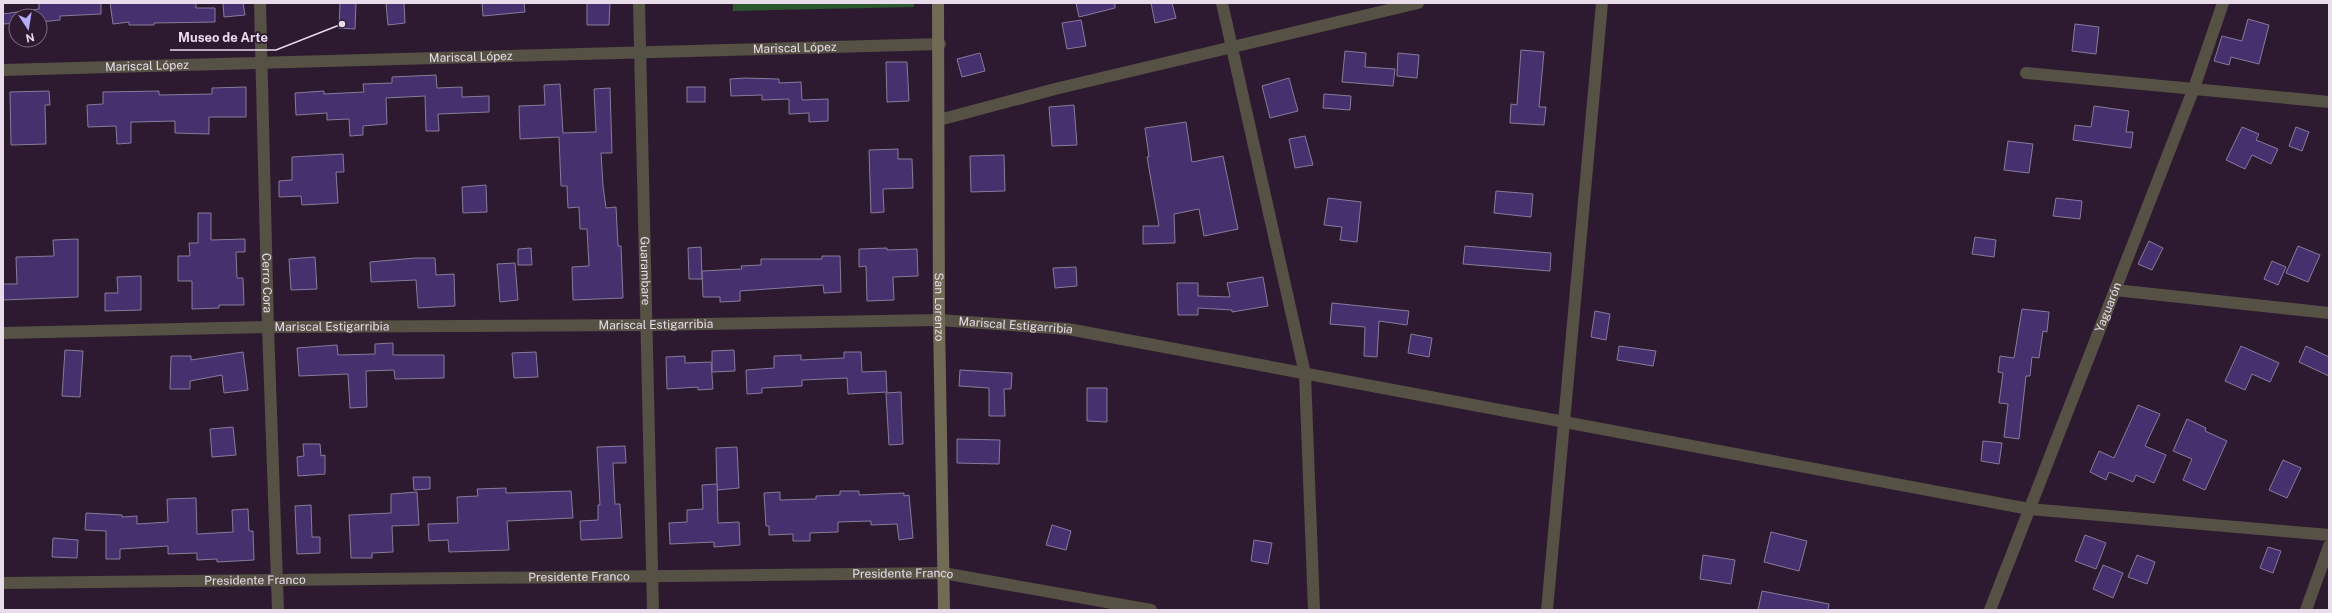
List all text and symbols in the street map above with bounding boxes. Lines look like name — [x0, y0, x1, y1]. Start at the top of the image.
north arrow — [8, 8, 48, 48]
callout: Museo de Arte — [170, 25, 276, 50]
text: Museo de Arte — [178, 30, 268, 45]
text: N — [25, 31, 36, 45]
street label: Mariscal López — [753, 40, 837, 56]
street label: Mariscal López — [429, 49, 513, 65]
street label: Mariscal López — [105, 58, 189, 74]
street label: Guarambare — [637, 236, 653, 306]
street label: Cerro Cora — [259, 253, 275, 313]
street label: San Lorenzo — [932, 273, 946, 342]
street label: Yaguarón — [2092, 280, 2124, 334]
street label: Mariscal Estigarribia — [958, 314, 1074, 337]
street label: Mariscal Estigarribia — [599, 317, 713, 332]
street label: Mariscal Estigarribia — [275, 319, 389, 334]
street label: Presidente Franco — [852, 566, 955, 582]
street label: Presidente Franco — [528, 569, 630, 584]
street label: Presidente Franco — [204, 573, 306, 588]

